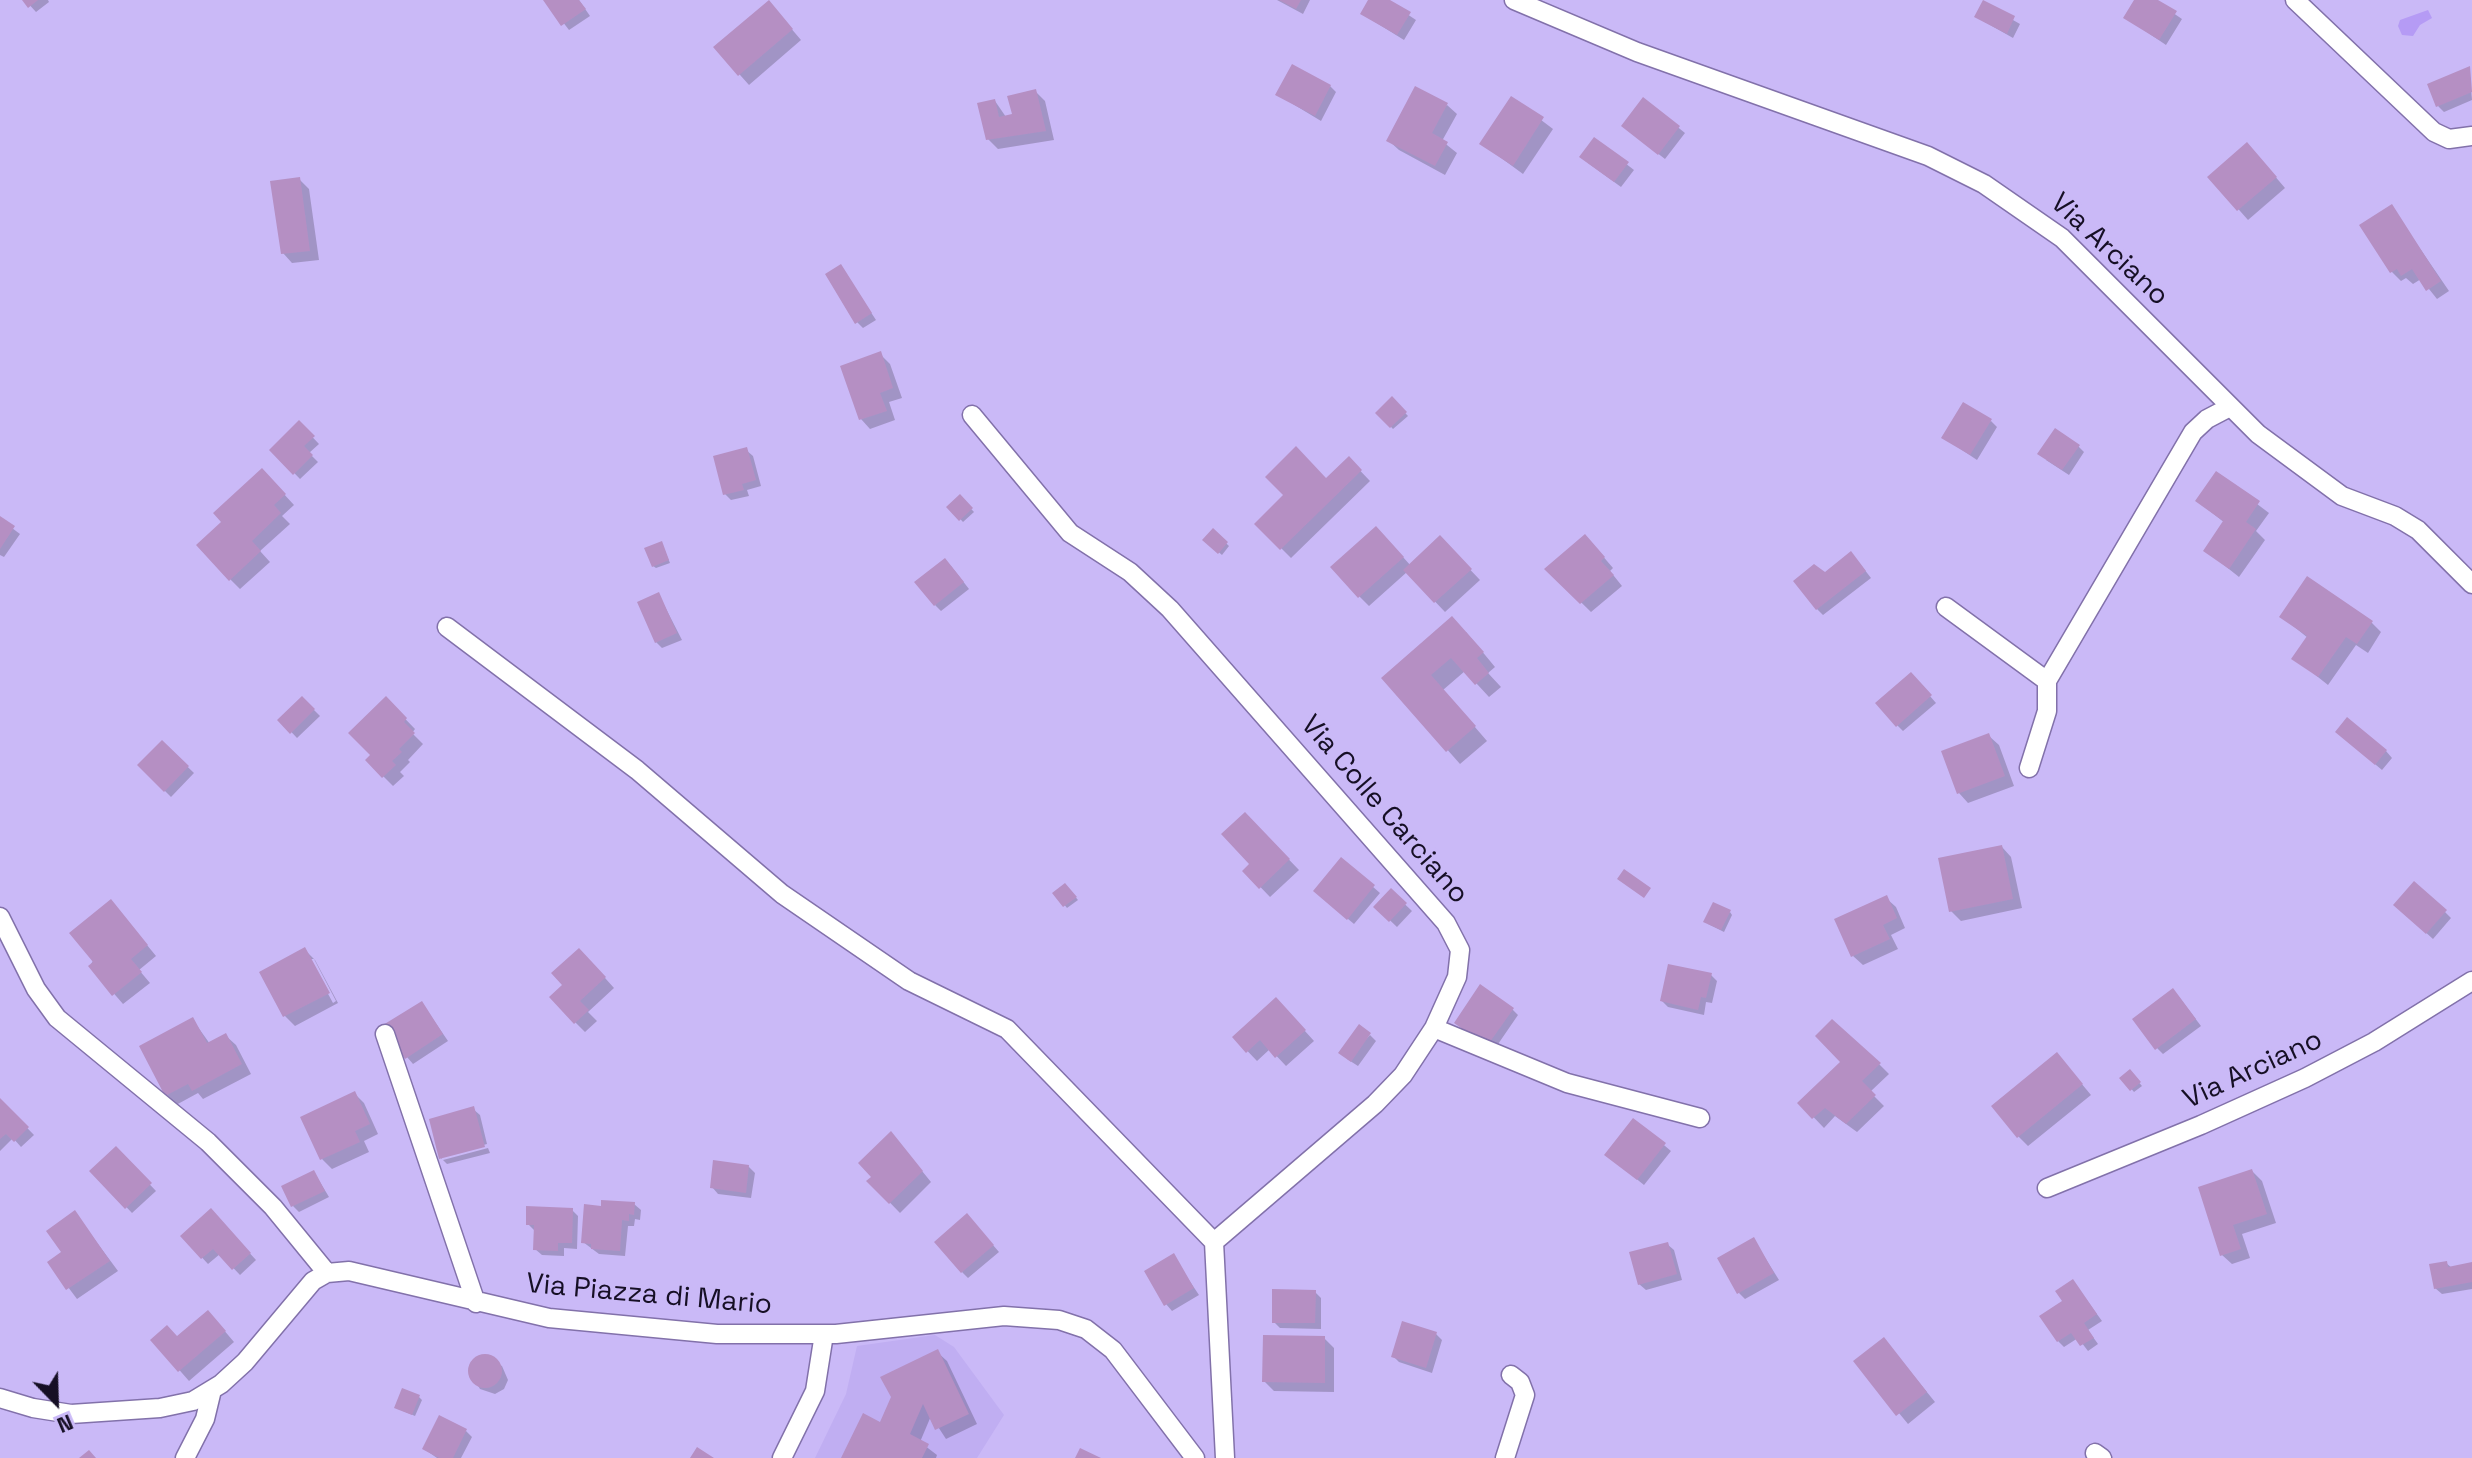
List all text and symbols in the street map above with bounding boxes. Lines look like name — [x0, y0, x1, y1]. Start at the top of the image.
street label: Via Arciano — [2043, 187, 2175, 313]
street label: Via Colle Carciano — [1293, 709, 1475, 911]
street label: Via Arciano — [2178, 1023, 2328, 1117]
street label: Via Piazza di Mario — [525, 1268, 773, 1322]
north arrow — [16, 1362, 96, 1442]
text: N — [53, 1408, 78, 1440]

